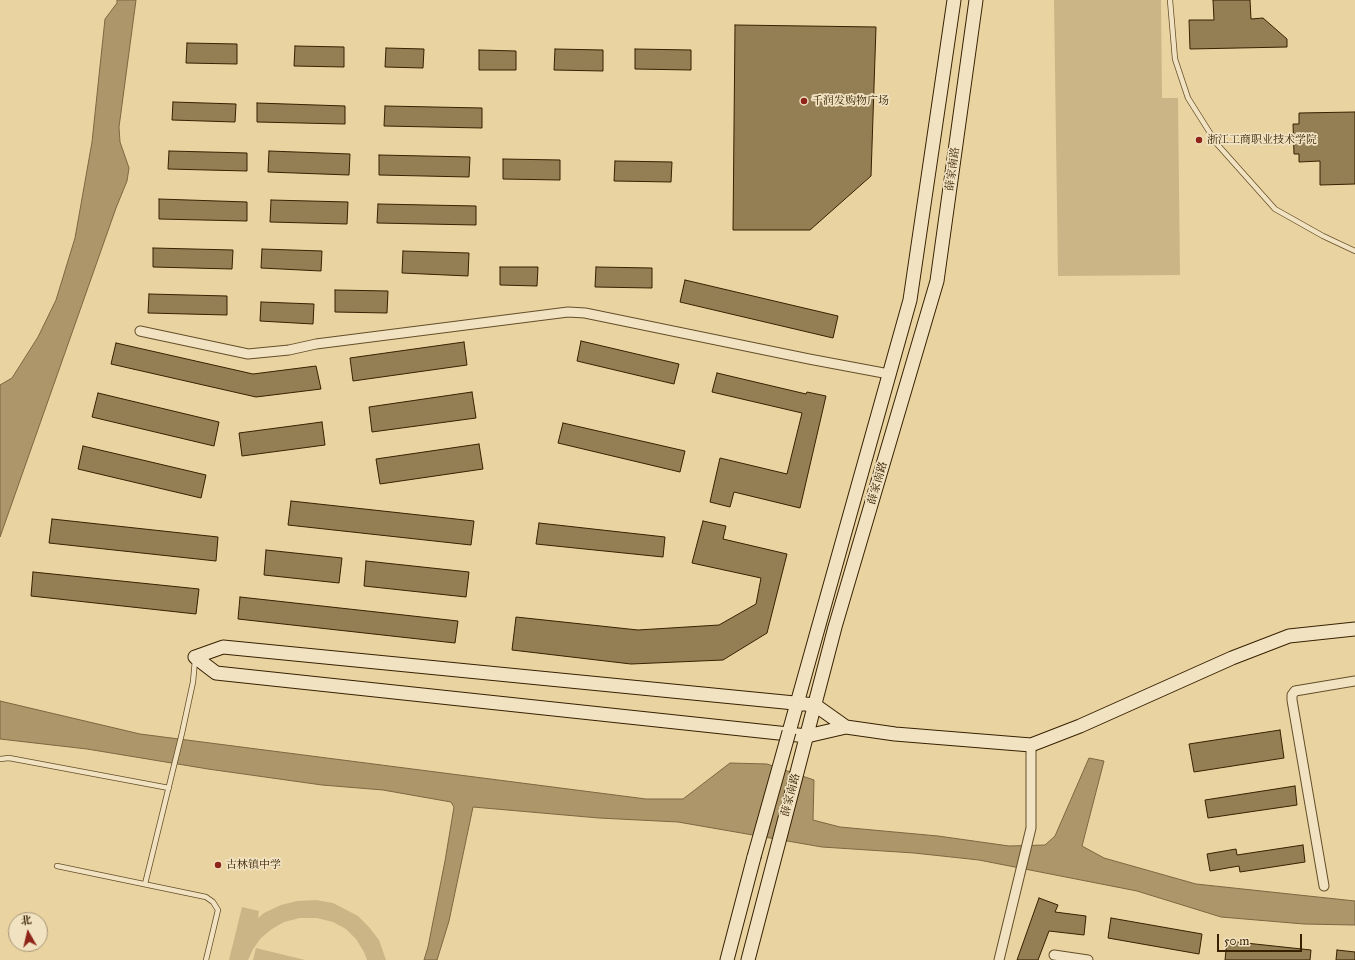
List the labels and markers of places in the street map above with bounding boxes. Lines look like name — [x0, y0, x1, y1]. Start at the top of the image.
place label: 千润发购物广场 — [812, 94, 889, 108]
marker: 千润发购物广场 — [799, 96, 809, 106]
place label: 浙江工商职业技术学院 — [1207, 133, 1317, 147]
marker: 浙江工商职业技术学院 — [1194, 135, 1204, 145]
place label: 古林镇中学 — [226, 858, 281, 872]
marker: 古林镇中学 — [213, 860, 223, 870]

